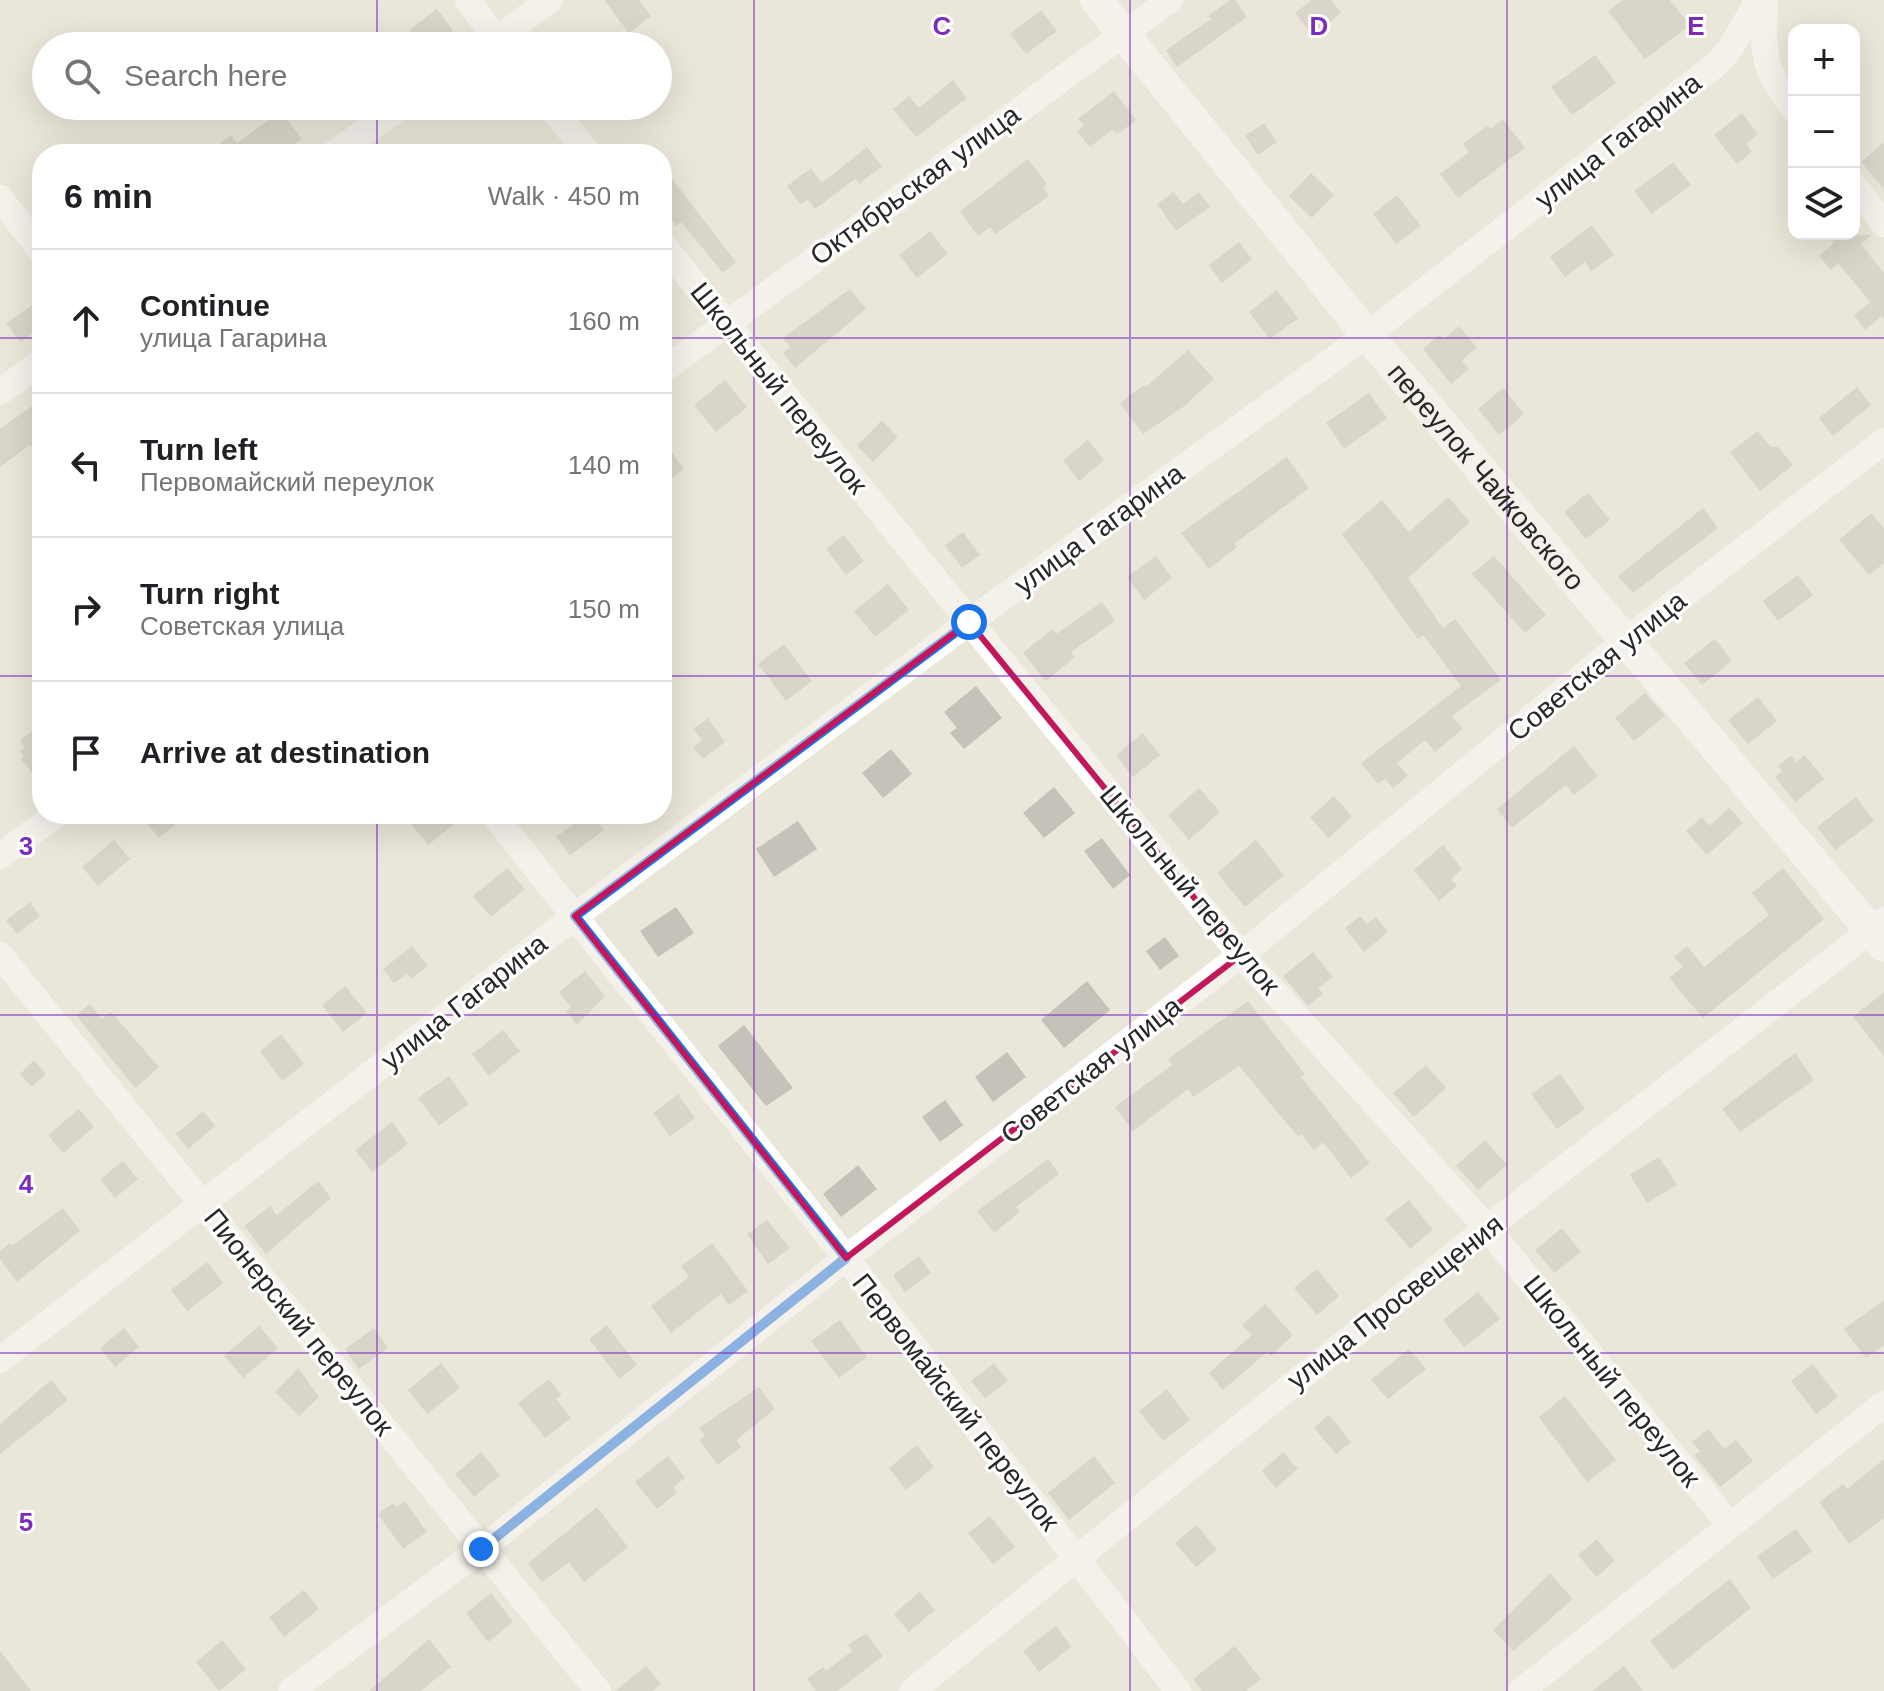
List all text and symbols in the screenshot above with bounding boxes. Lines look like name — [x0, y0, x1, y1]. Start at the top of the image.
text: C — [933, 11, 952, 41]
text: D — [1310, 11, 1328, 41]
text: E — [1687, 11, 1705, 41]
map controls — [1788, 24, 1860, 240]
button: + — [1788, 24, 1860, 96]
search box — [32, 32, 672, 120]
icon: search — [60, 54, 104, 98]
text: Search here — [124, 59, 287, 92]
street label: улица Гагарина — [1529, 67, 1707, 215]
button: − — [1788, 96, 1860, 168]
street label: Октябрьская улица — [804, 98, 1026, 271]
button: layers — [1788, 168, 1860, 240]
text: 6 min — [64, 177, 153, 215]
text: Walk · 450 m — [488, 181, 640, 211]
street label: Школьный переулок — [684, 276, 874, 500]
text: Continue — [140, 289, 270, 322]
icon: ahead — [64, 299, 108, 343]
text: 160 m — [568, 306, 640, 336]
text: улица Гагарина — [140, 323, 327, 353]
street label: переулок Чайковского — [1382, 357, 1591, 596]
text: Turn left — [140, 433, 258, 466]
icon: left — [64, 443, 108, 487]
text: 140 m — [568, 450, 640, 480]
street label: улица Гагарина — [1008, 457, 1190, 601]
text: Первомайский переулок — [140, 467, 434, 497]
text: Turn right — [140, 577, 279, 610]
street label: Советская улица — [1502, 585, 1693, 747]
icon: right — [64, 587, 108, 631]
text: 150 m — [568, 594, 640, 624]
route start — [951, 604, 987, 640]
text: Советская улица — [140, 611, 344, 641]
icon: arrive — [64, 731, 108, 775]
text: Arrive at destination — [140, 736, 430, 769]
street label: Школьный переулок — [1094, 779, 1287, 1001]
text: 3 — [19, 831, 33, 861]
street label: улица Гагарина — [375, 928, 553, 1076]
street label: Советская улица — [995, 990, 1188, 1150]
text: 4 — [19, 1169, 34, 1199]
street label: Пионерский переулок — [198, 1202, 400, 1442]
street label: улица Просвещения — [1281, 1208, 1509, 1396]
street label: Первомайский переулок — [846, 1268, 1066, 1537]
street label: Школьный переулок — [1517, 1269, 1707, 1493]
text: 5 — [19, 1507, 33, 1537]
route end — [463, 1531, 499, 1567]

